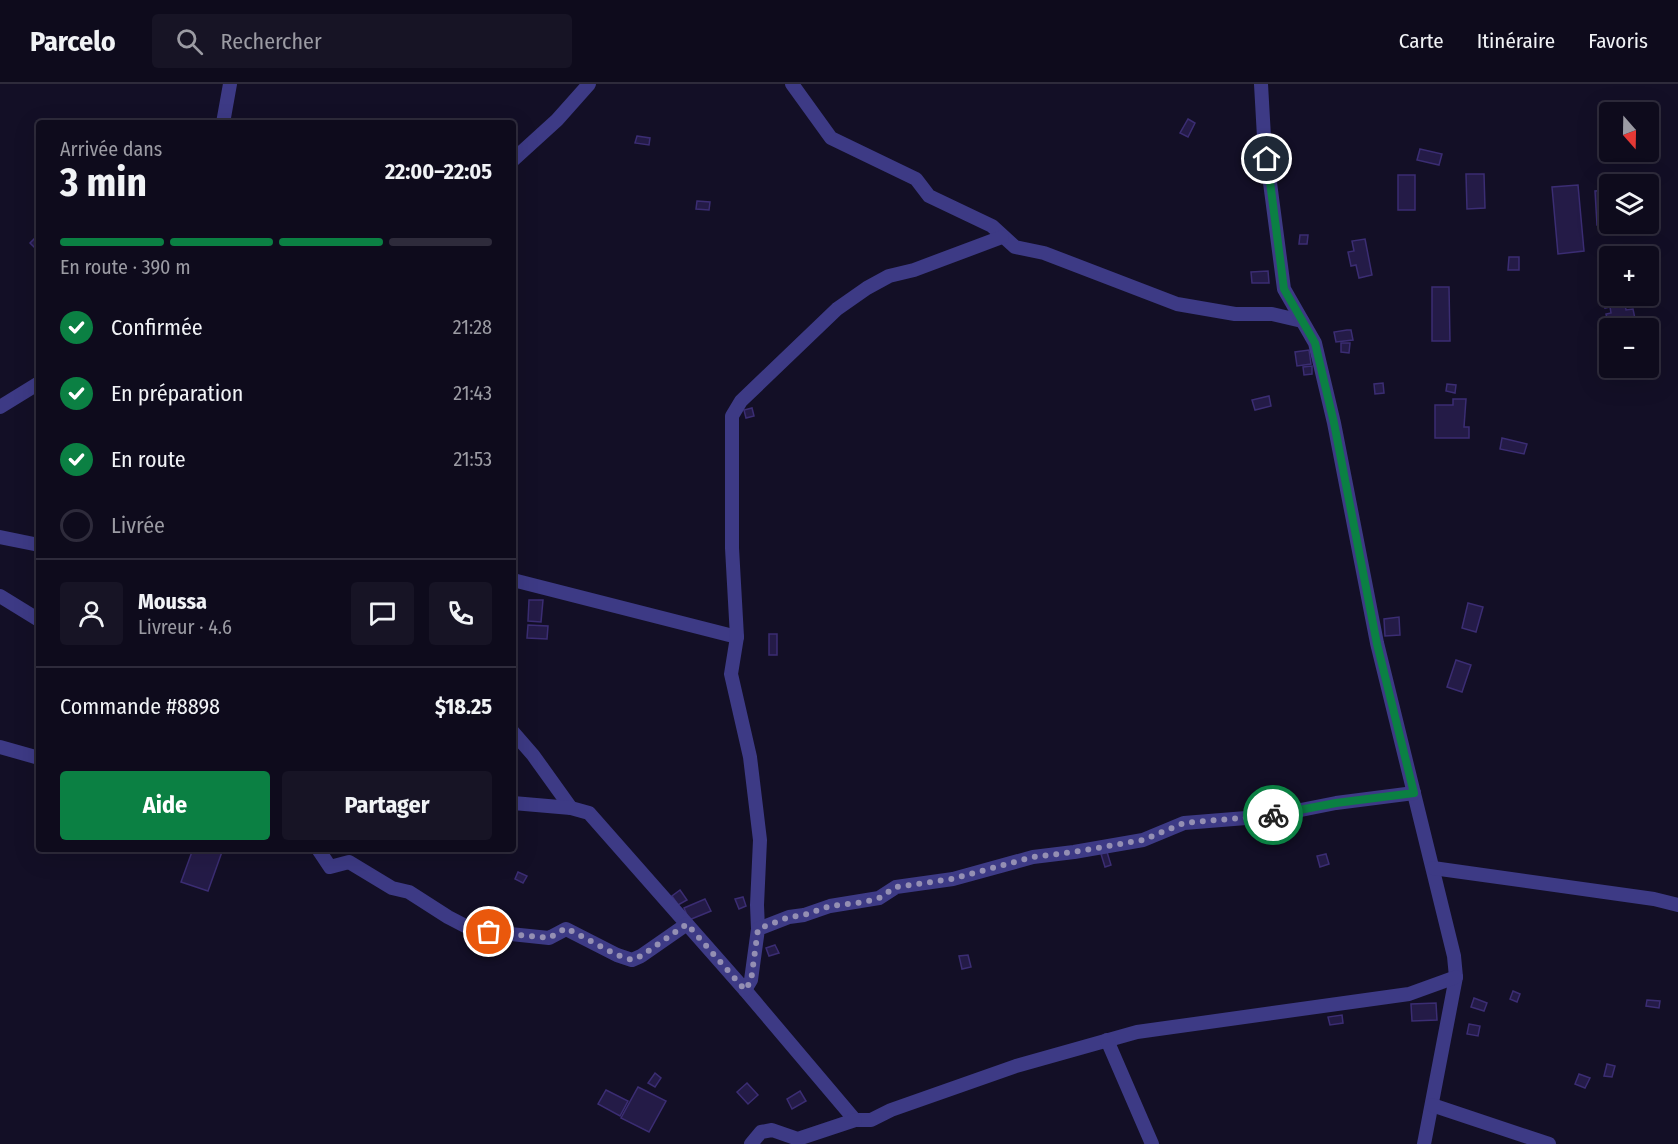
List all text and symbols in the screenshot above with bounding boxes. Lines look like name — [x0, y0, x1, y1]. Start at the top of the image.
search box — [152, 14, 572, 68]
text: Parcelo — [30, 25, 116, 58]
icon: search — [173, 25, 206, 58]
text: Rechercher — [221, 28, 322, 55]
text: Carte — [1399, 28, 1444, 54]
text: Itinéraire — [1477, 28, 1555, 54]
text: Favoris — [1588, 28, 1648, 54]
north arrow — [1599, 102, 1659, 162]
map controls — [1599, 102, 1659, 378]
pin — [1241, 133, 1292, 184]
text: Arrivée dans — [60, 137, 162, 161]
icon: home — [1250, 142, 1283, 175]
text: 22:00–22:05 — [385, 158, 492, 185]
text: 3 min — [60, 160, 147, 206]
button: layers — [1599, 174, 1659, 234]
button: + — [1599, 246, 1659, 306]
text: En route · 390 m — [60, 255, 191, 279]
icon: check — [60, 311, 93, 344]
text: Confirmée — [111, 314, 203, 341]
text: 21:28 — [453, 315, 492, 339]
button: − — [1599, 318, 1659, 378]
icon: check — [60, 377, 93, 410]
text: En préparation — [111, 380, 243, 407]
text: 21:43 — [453, 381, 492, 405]
icon: check — [60, 443, 93, 476]
text: En route — [111, 446, 186, 473]
text: 21:53 — [453, 447, 492, 471]
text: Livrée — [111, 512, 165, 539]
button: person — [60, 582, 123, 645]
button: chat — [351, 582, 414, 645]
button: phone — [429, 582, 492, 645]
text: Moussa — [138, 588, 207, 615]
text: Livreur · 4.6 — [138, 615, 232, 639]
text: Commande #8898 — [60, 693, 220, 720]
text: $18.25 — [435, 693, 492, 720]
button: Aide — [60, 771, 270, 840]
button: Partager — [282, 771, 492, 840]
courier — [1243, 785, 1303, 845]
icon: bike — [1257, 799, 1290, 832]
pin — [463, 906, 514, 957]
icon: bag — [472, 915, 505, 948]

